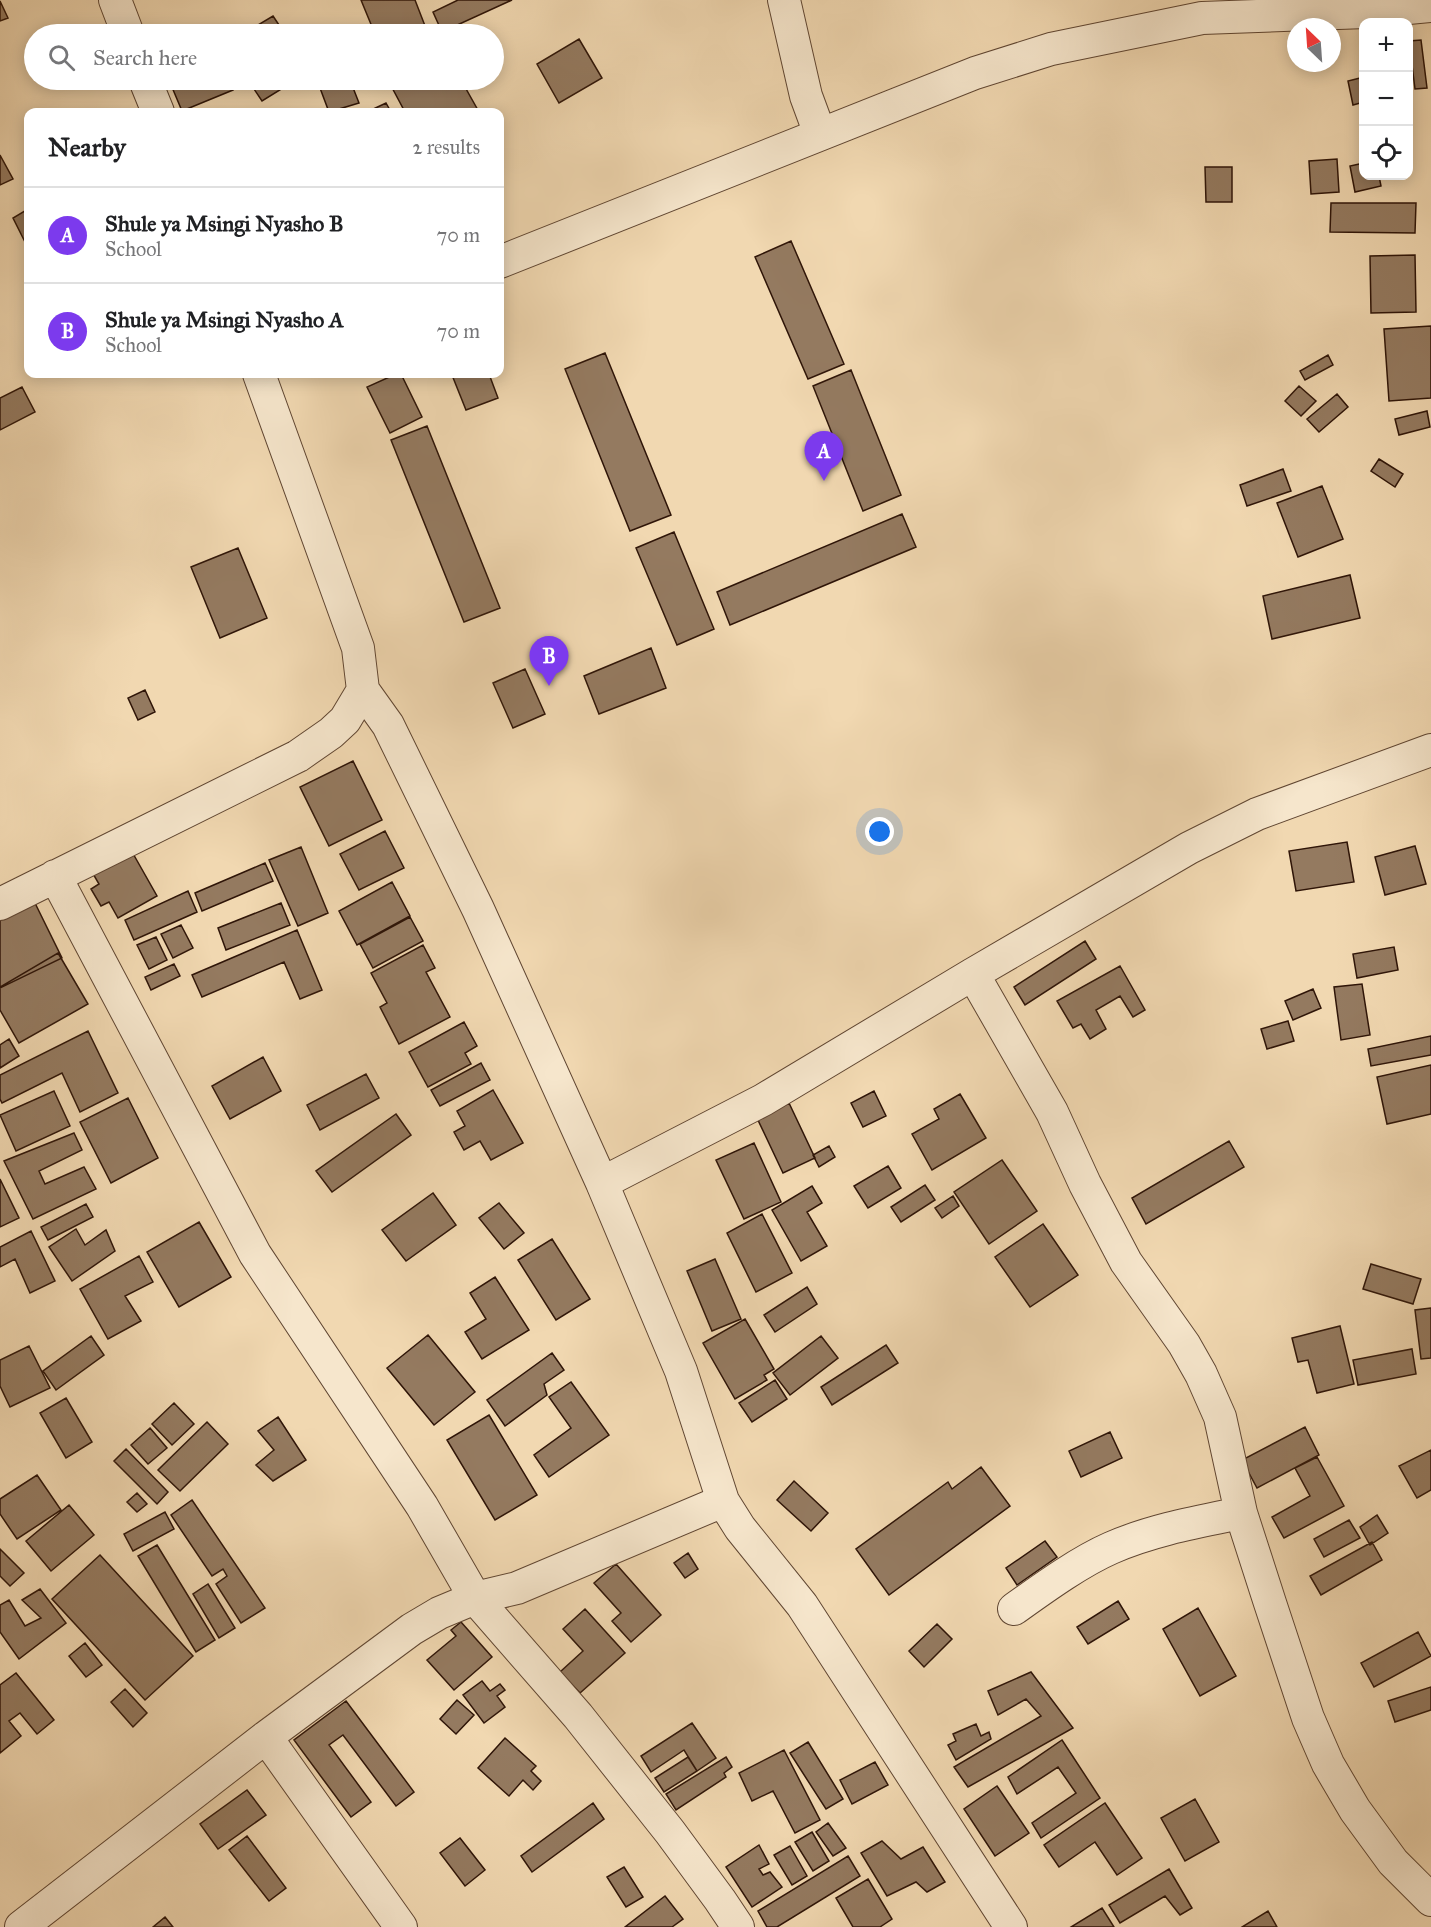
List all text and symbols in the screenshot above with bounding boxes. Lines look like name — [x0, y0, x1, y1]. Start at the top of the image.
north arrow — [1287, 18, 1341, 72]
map controls — [1359, 18, 1413, 180]
button: + — [1359, 18, 1413, 72]
search box — [24, 24, 504, 90]
icon: search — [45, 41, 78, 74]
text: Search here — [93, 44, 197, 71]
button: − — [1359, 72, 1413, 126]
button: locate — [1359, 126, 1413, 180]
text: Nearby — [48, 131, 126, 163]
text: 2 results — [412, 135, 480, 159]
text: Shule ya Msingi Nyasho B — [105, 210, 344, 237]
text: A — [61, 223, 74, 247]
text: 70 m — [437, 223, 480, 247]
text: School — [105, 237, 162, 261]
text: Shule ya Msingi Nyasho A — [105, 306, 344, 333]
text: B — [61, 319, 74, 343]
text: 70 m — [437, 319, 480, 343]
text: School — [105, 333, 162, 357]
pin: A — [804, 432, 844, 481]
pin: B — [530, 636, 568, 686]
your location — [865, 817, 894, 846]

